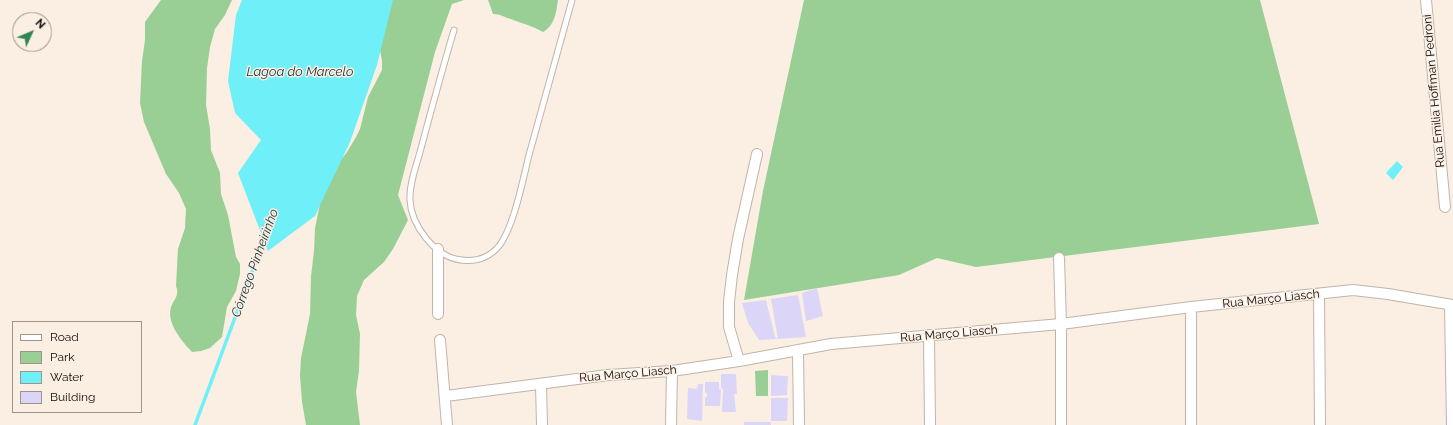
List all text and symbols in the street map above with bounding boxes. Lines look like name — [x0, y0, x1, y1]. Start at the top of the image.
north arrow — [12, 12, 52, 52]
street label: Rua Emilia Hoffman Pedroni — [1420, 14, 1448, 168]
text: N — [33, 16, 48, 32]
water label: Lagoa do Marcelo — [247, 64, 353, 80]
water label: Córrego Pinheirinho — [228, 207, 282, 319]
street label: Rua Março Liasch — [1222, 287, 1320, 311]
legend — [12, 321, 142, 413]
street label: Rua Março Liasch — [900, 323, 998, 345]
text: Road — [50, 330, 79, 344]
text: Park — [50, 350, 75, 364]
street label: Rua Março Liasch — [579, 363, 677, 385]
text: Water — [50, 370, 84, 384]
text: Building — [50, 390, 96, 404]

